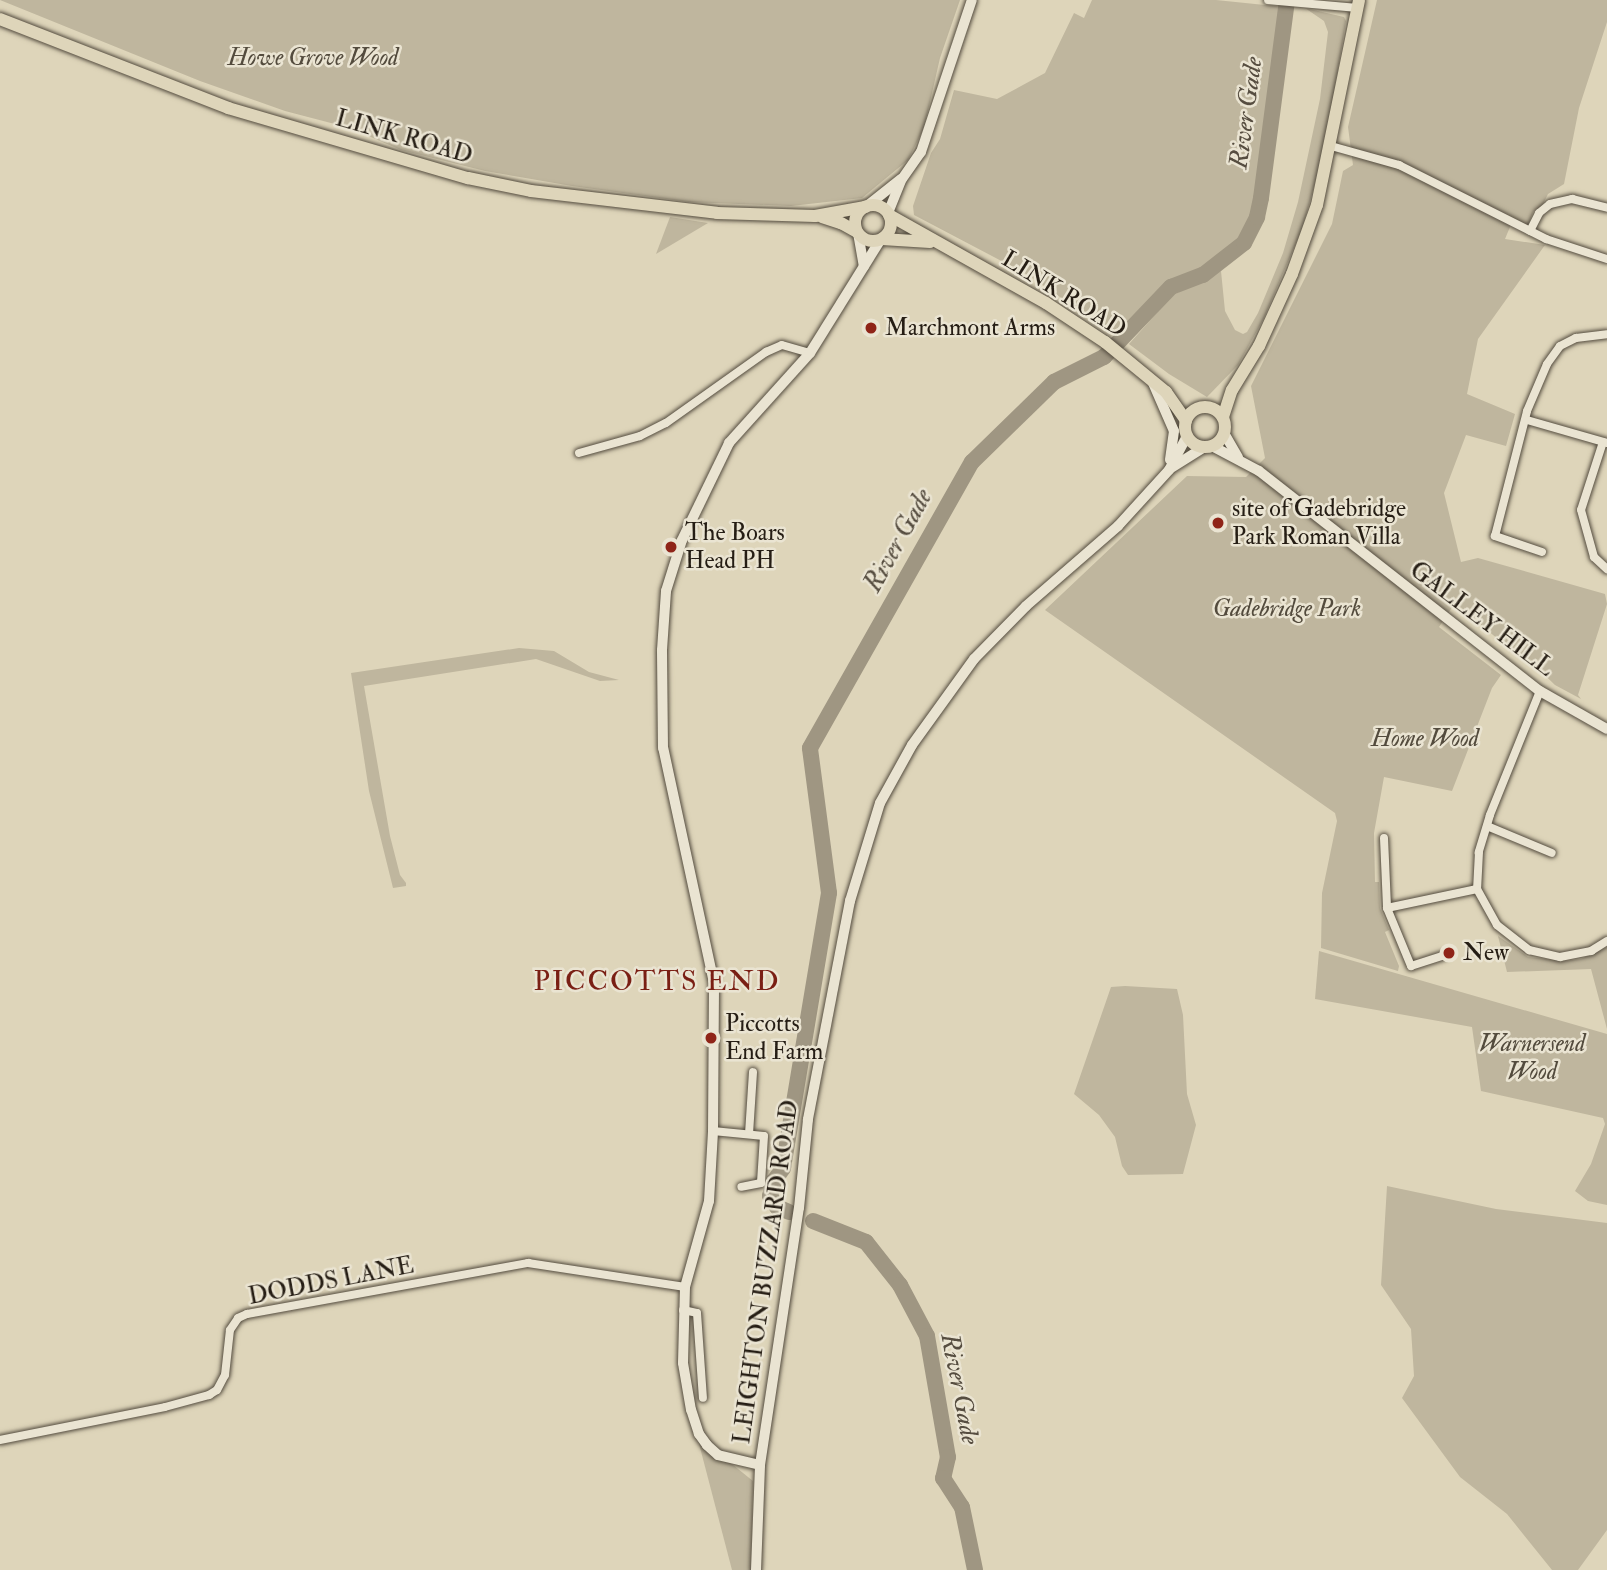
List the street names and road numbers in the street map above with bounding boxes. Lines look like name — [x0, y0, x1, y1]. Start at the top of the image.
street label: LINK ROAD — [332, 104, 476, 170]
street label: LINK ROAD — [997, 244, 1131, 344]
street label: GALLEY HILL — [1404, 555, 1560, 683]
street label: LEIGHTON BUZZARD ROAD — [728, 1098, 804, 1446]
street label: DODDS LANE — [246, 1251, 416, 1311]

